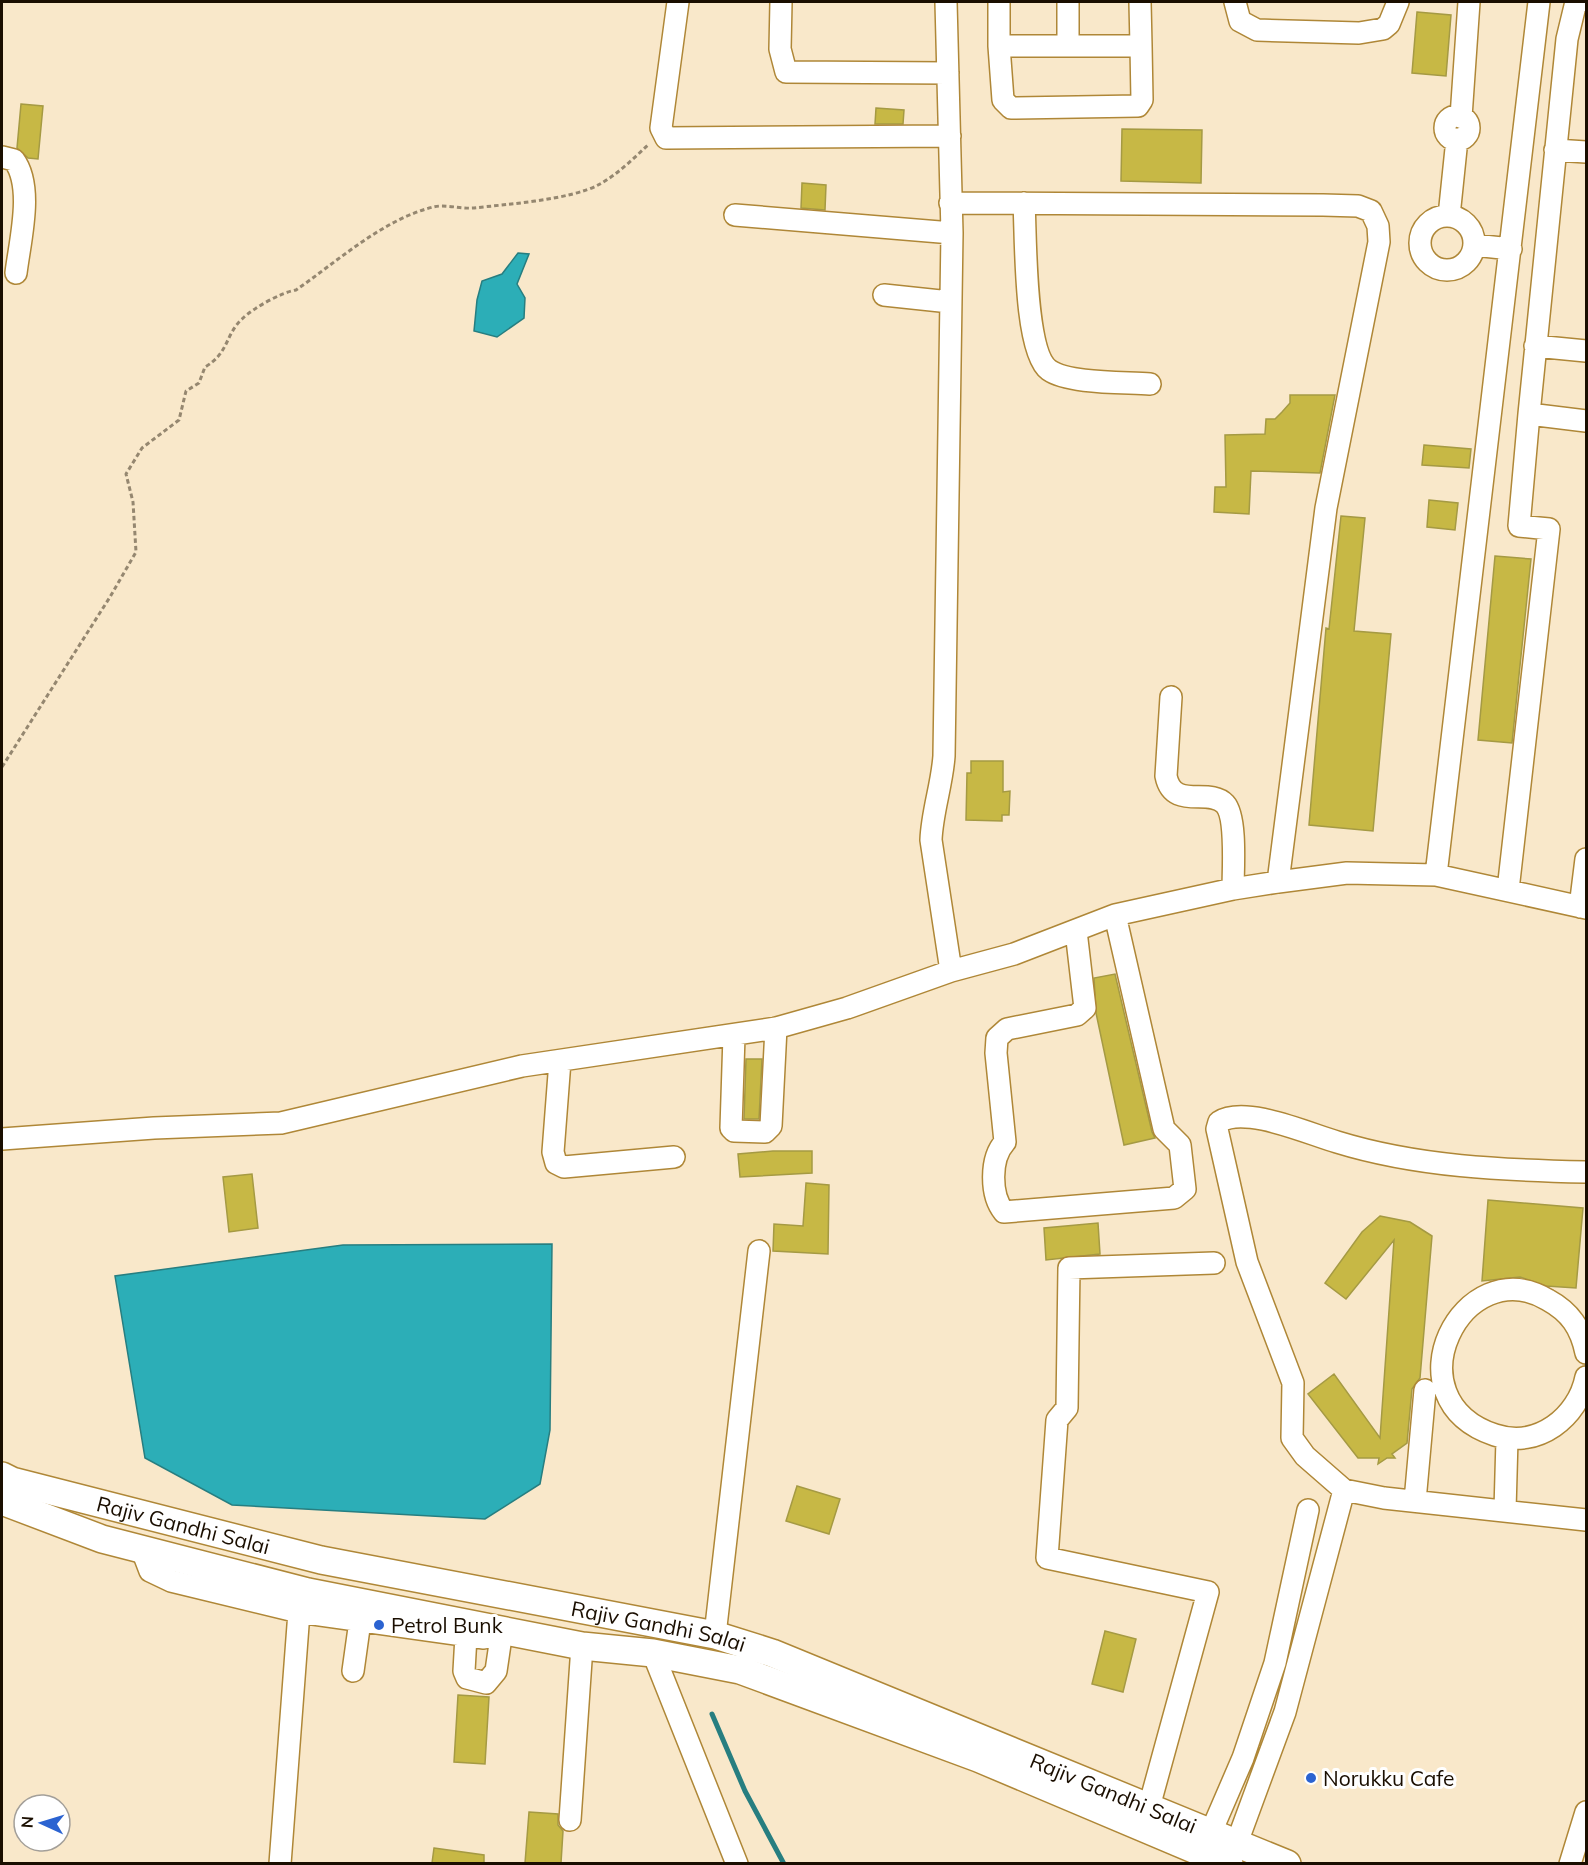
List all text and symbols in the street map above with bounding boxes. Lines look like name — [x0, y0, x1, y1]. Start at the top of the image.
street label: Rajiv Gandhi Salai — [94, 1490, 273, 1559]
street label: Rajiv Gandhi Salai — [569, 1595, 749, 1657]
place label: Petrol Bunk — [391, 1612, 503, 1638]
marker: Petrol Bunk — [372, 1618, 386, 1632]
street label: Rajiv Gandhi Salai — [1026, 1747, 1201, 1839]
place label: Norukku Cafe — [1323, 1765, 1455, 1791]
marker: Norukku Cafe — [1304, 1771, 1318, 1785]
north arrow — [12, 1793, 72, 1853]
text: N — [17, 1815, 37, 1829]

